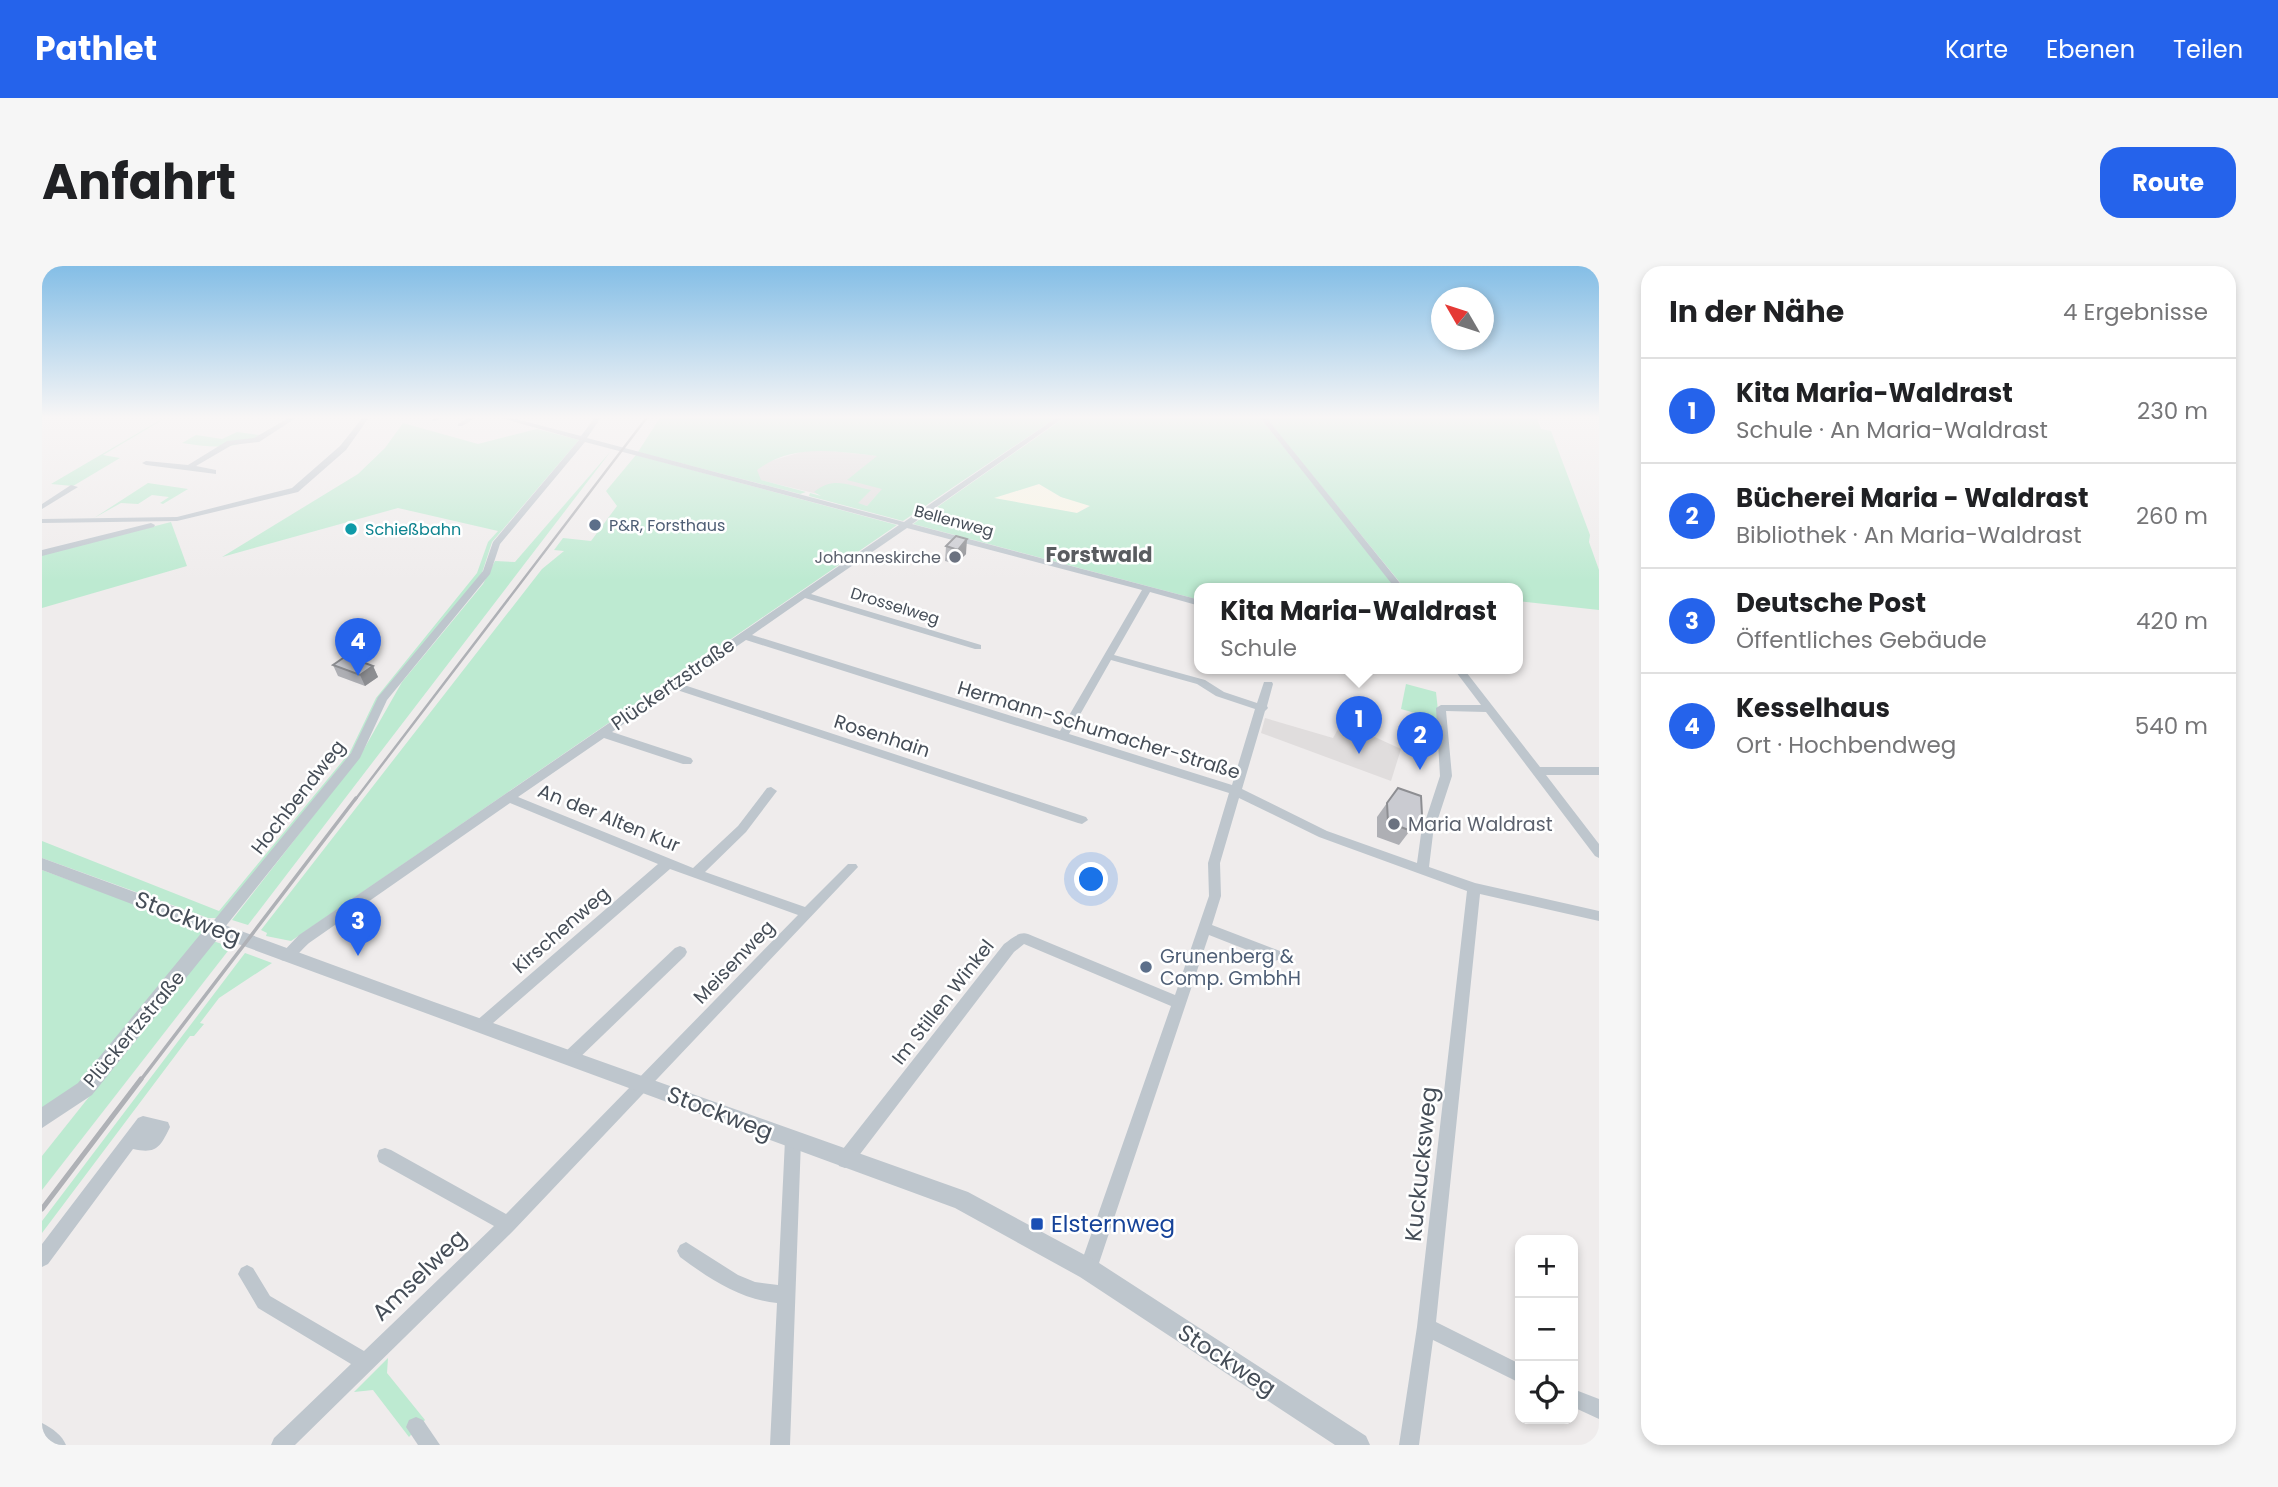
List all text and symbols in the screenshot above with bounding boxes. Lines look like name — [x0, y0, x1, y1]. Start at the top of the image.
text: Pathlet — [35, 25, 157, 72]
text: Karte — [1945, 33, 2008, 66]
text: Ebenen — [2046, 33, 2135, 66]
text: Teilen — [2173, 33, 2243, 66]
button: Route — [2100, 147, 2236, 218]
text: Anfahrt — [42, 148, 236, 216]
north arrow — [1431, 287, 1494, 350]
text: In der Nähe — [1669, 290, 1844, 333]
text: 4 Ergebnisse — [2063, 296, 2208, 328]
text: Kita Maria-Waldrast — [1736, 375, 2013, 411]
text: 1 — [1688, 395, 1696, 427]
text: 230 m — [2137, 395, 2208, 427]
text: Schule · An Maria-Waldrast — [1736, 414, 2048, 446]
text: Bücherei Maria - Waldrast — [1736, 480, 2089, 516]
street label: Bellenweg — [912, 499, 996, 543]
text: 2 — [1685, 500, 1699, 532]
text: 260 m — [2136, 500, 2208, 532]
place label: P&R, Forsthaus — [609, 514, 725, 537]
marker: P&R, Forsthaus — [587, 517, 603, 533]
place label: Schießbahn — [365, 518, 461, 541]
text: Bibliothek · An Maria-Waldrast — [1736, 519, 2082, 551]
marker: Schießbahn — [343, 521, 359, 537]
district label: Forstwald — [1046, 540, 1153, 569]
place label: Johanneskirche — [814, 546, 941, 569]
marker: Johanneskirche — [947, 549, 963, 565]
street label: Drosselweg — [848, 582, 942, 630]
popup — [1194, 583, 1523, 674]
text: Deutsche Post — [1736, 585, 1926, 621]
text: Kita Maria-Waldrast — [1220, 593, 1497, 629]
text: 3 — [1685, 605, 1699, 637]
text: 420 m — [2136, 605, 2208, 637]
pin: 4 — [335, 618, 381, 676]
text: Öffentliches Gebäude — [1736, 624, 1987, 656]
street label: Plückertzstraße — [606, 631, 740, 737]
text: Schule — [1220, 632, 1297, 664]
street label: Hermann-Schumacher-Straße — [954, 674, 1244, 786]
text: Kesselhaus — [1736, 690, 1890, 726]
pin: 1 — [1336, 696, 1382, 754]
street label: Rosenhain — [831, 708, 933, 764]
text: 4 — [1684, 710, 1700, 742]
text: 540 m — [2135, 710, 2208, 742]
pin: 2 — [1397, 712, 1443, 770]
text: Ort · Hochbendweg — [1736, 729, 1956, 761]
street label: Hochbendweg — [245, 734, 351, 860]
street label: An der Alten Kur — [534, 777, 684, 859]
place label: Maria Waldrast — [1408, 811, 1553, 838]
marker: Maria Waldrast — [1386, 816, 1402, 832]
your location — [1074, 862, 1108, 896]
street label: Kirschenweg — [507, 880, 615, 980]
street label: Stockweg — [130, 883, 246, 953]
pin: 3 — [335, 898, 381, 956]
street label: Meisenweg — [687, 914, 781, 1010]
street label: Im Stillen Winkel — [886, 934, 1000, 1070]
place label: Grunenberg & Comp. GmbhH — [1160, 943, 1301, 992]
marker: Grunenberg & Comp. GmbhH — [1138, 959, 1154, 975]
street label: Plückertzstraße — [77, 965, 191, 1093]
street label: Stockweg — [662, 1078, 778, 1148]
street label: Kuckucksweg — [1397, 1085, 1445, 1243]
place label: Elsternweg — [1051, 1208, 1175, 1240]
marker: Elsternweg — [1029, 1216, 1045, 1232]
street label: Amselweg — [365, 1222, 473, 1328]
map controls — [1515, 1235, 1578, 1424]
button: + — [1515, 1235, 1578, 1298]
button: − — [1515, 1298, 1578, 1361]
street label: Stockweg — [1172, 1316, 1282, 1404]
button: locate — [1515, 1361, 1578, 1424]

